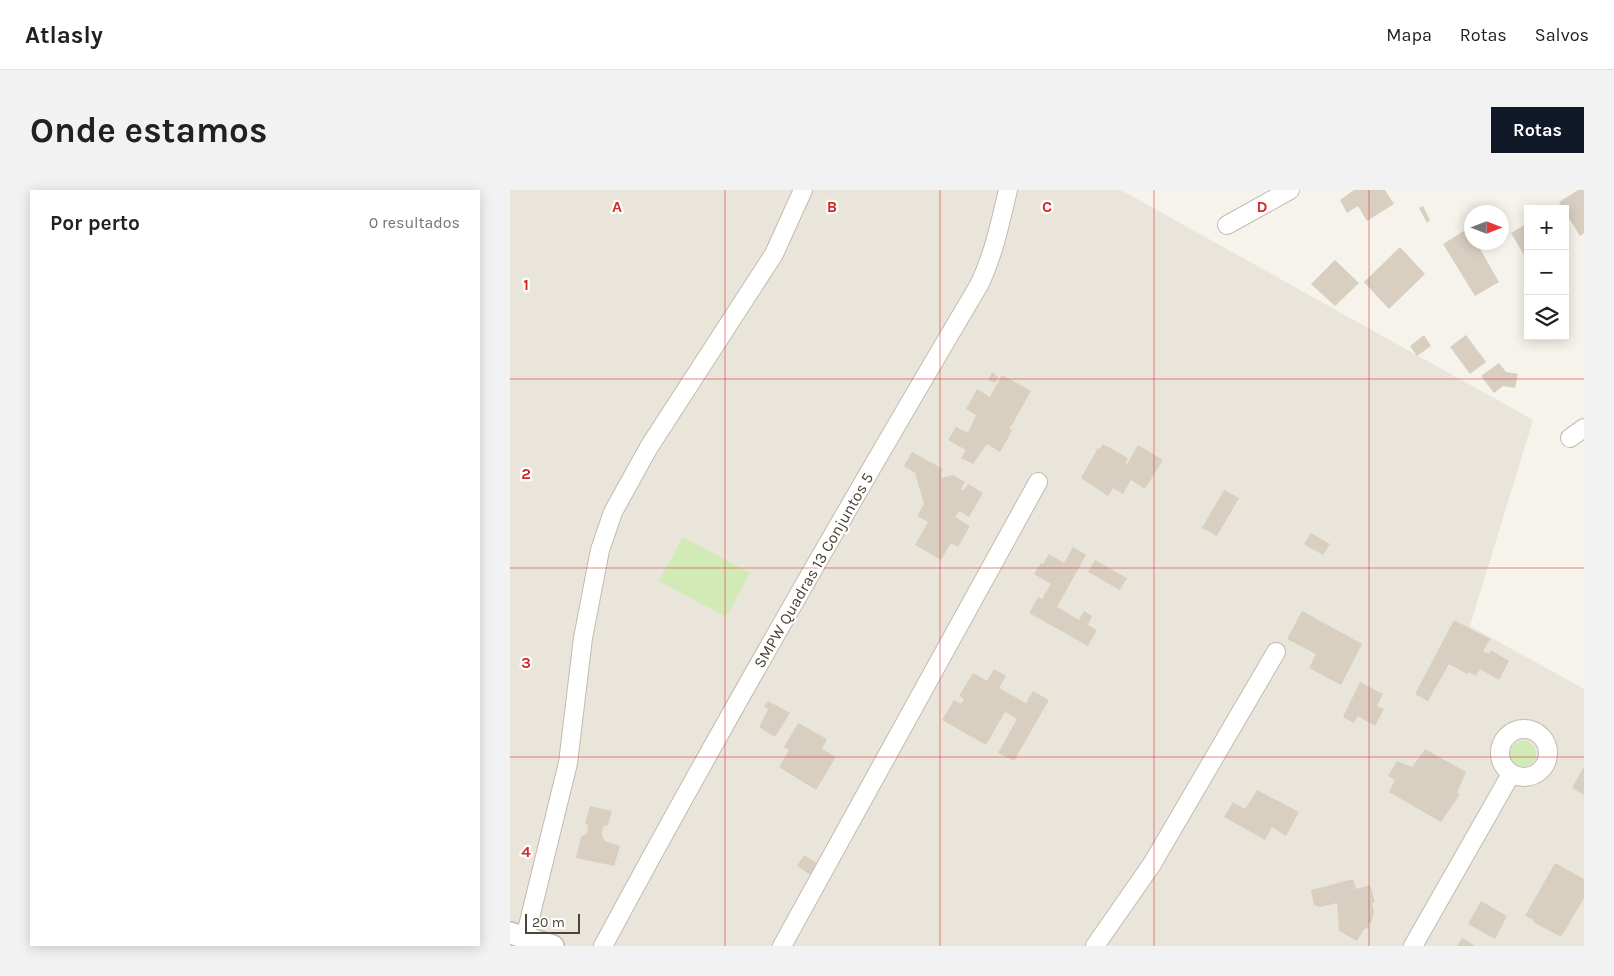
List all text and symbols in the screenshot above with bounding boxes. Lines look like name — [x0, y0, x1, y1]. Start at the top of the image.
text: Atlasly — [25, 21, 103, 49]
text: Mapa — [1386, 24, 1432, 46]
text: Rotas — [1460, 24, 1507, 46]
text: Salvos — [1535, 24, 1589, 46]
button: Rotas — [1491, 107, 1584, 153]
text: Onde estamos — [30, 110, 267, 151]
text: A — [612, 197, 622, 216]
text: B — [827, 197, 837, 216]
text: C — [1042, 197, 1052, 216]
text: D — [1257, 197, 1268, 216]
north arrow — [1464, 205, 1509, 250]
map controls — [1524, 205, 1569, 340]
button: + — [1524, 205, 1569, 250]
text: Por perto — [50, 211, 140, 235]
text: 0 resultados — [369, 213, 460, 232]
button: − — [1524, 250, 1569, 295]
text: 1 — [523, 275, 529, 294]
button: layers — [1524, 295, 1569, 340]
text: 2 — [521, 464, 531, 483]
street label: SMPW Quadras 13 Conjuntos 5 — [750, 469, 877, 671]
text: 3 — [521, 653, 531, 672]
text: 4 — [521, 842, 531, 861]
scale bar — [525, 911, 580, 934]
text: 20 m — [532, 914, 565, 931]

